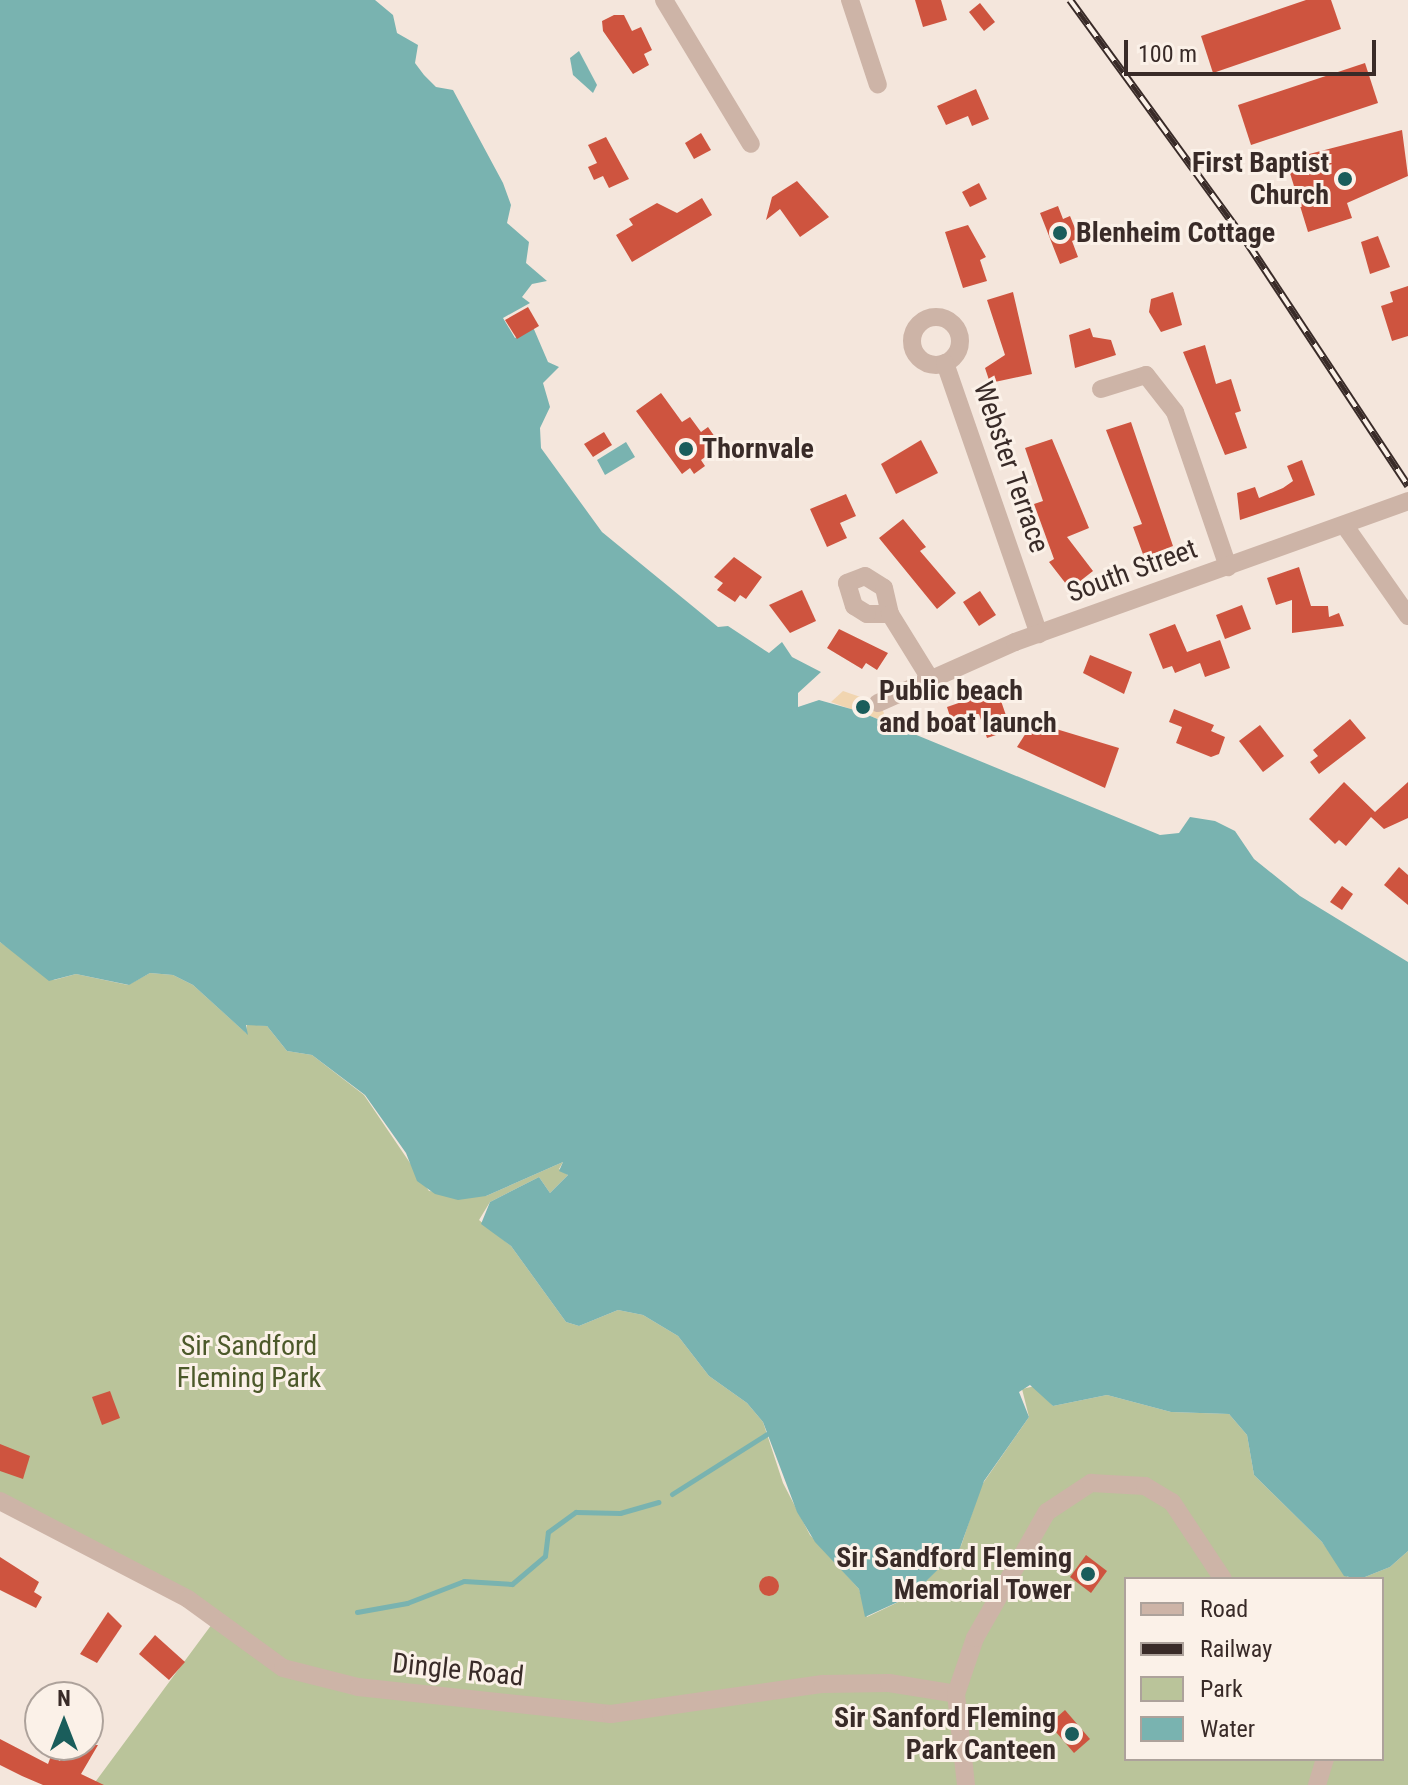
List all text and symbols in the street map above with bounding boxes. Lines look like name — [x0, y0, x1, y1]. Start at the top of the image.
scale bar — [1128, 24, 1380, 74]
text: 100 m — [1138, 40, 1197, 68]
place label: First Baptist Church — [1192, 146, 1329, 212]
marker: First Baptist Church — [1336, 170, 1354, 188]
place label: Blenheim Cottage — [1076, 216, 1275, 250]
marker: Blenheim Cottage — [1051, 224, 1069, 242]
street label: Webster Terrace — [966, 377, 1056, 557]
place label: Thornvale — [702, 432, 814, 466]
marker: Thornvale — [677, 440, 695, 458]
street label: South Street — [1062, 532, 1202, 610]
place label: Public beach and boat launch — [879, 674, 1057, 740]
marker: Public beach and boat launch — [854, 698, 872, 716]
park label: Sir Sandford Fleming Park — [177, 1329, 321, 1395]
place label: Sir Sandford Fleming Memorial Tower — [836, 1541, 1072, 1607]
marker: Sir Sandford Fleming Memorial Tower — [1079, 1565, 1097, 1583]
legend — [1124, 1577, 1384, 1761]
text: Road — [1200, 1595, 1248, 1623]
text: Railway — [1200, 1635, 1272, 1663]
street label: Dingle Road — [391, 1646, 525, 1694]
text: Park — [1200, 1675, 1243, 1703]
north arrow — [24, 1681, 104, 1761]
text: N — [57, 1686, 71, 1711]
place label: Sir Sanford Fleming Park Canteen — [834, 1701, 1056, 1767]
text: Water — [1200, 1715, 1255, 1743]
marker: Sir Sanford Fleming Park Canteen — [1063, 1725, 1081, 1743]

